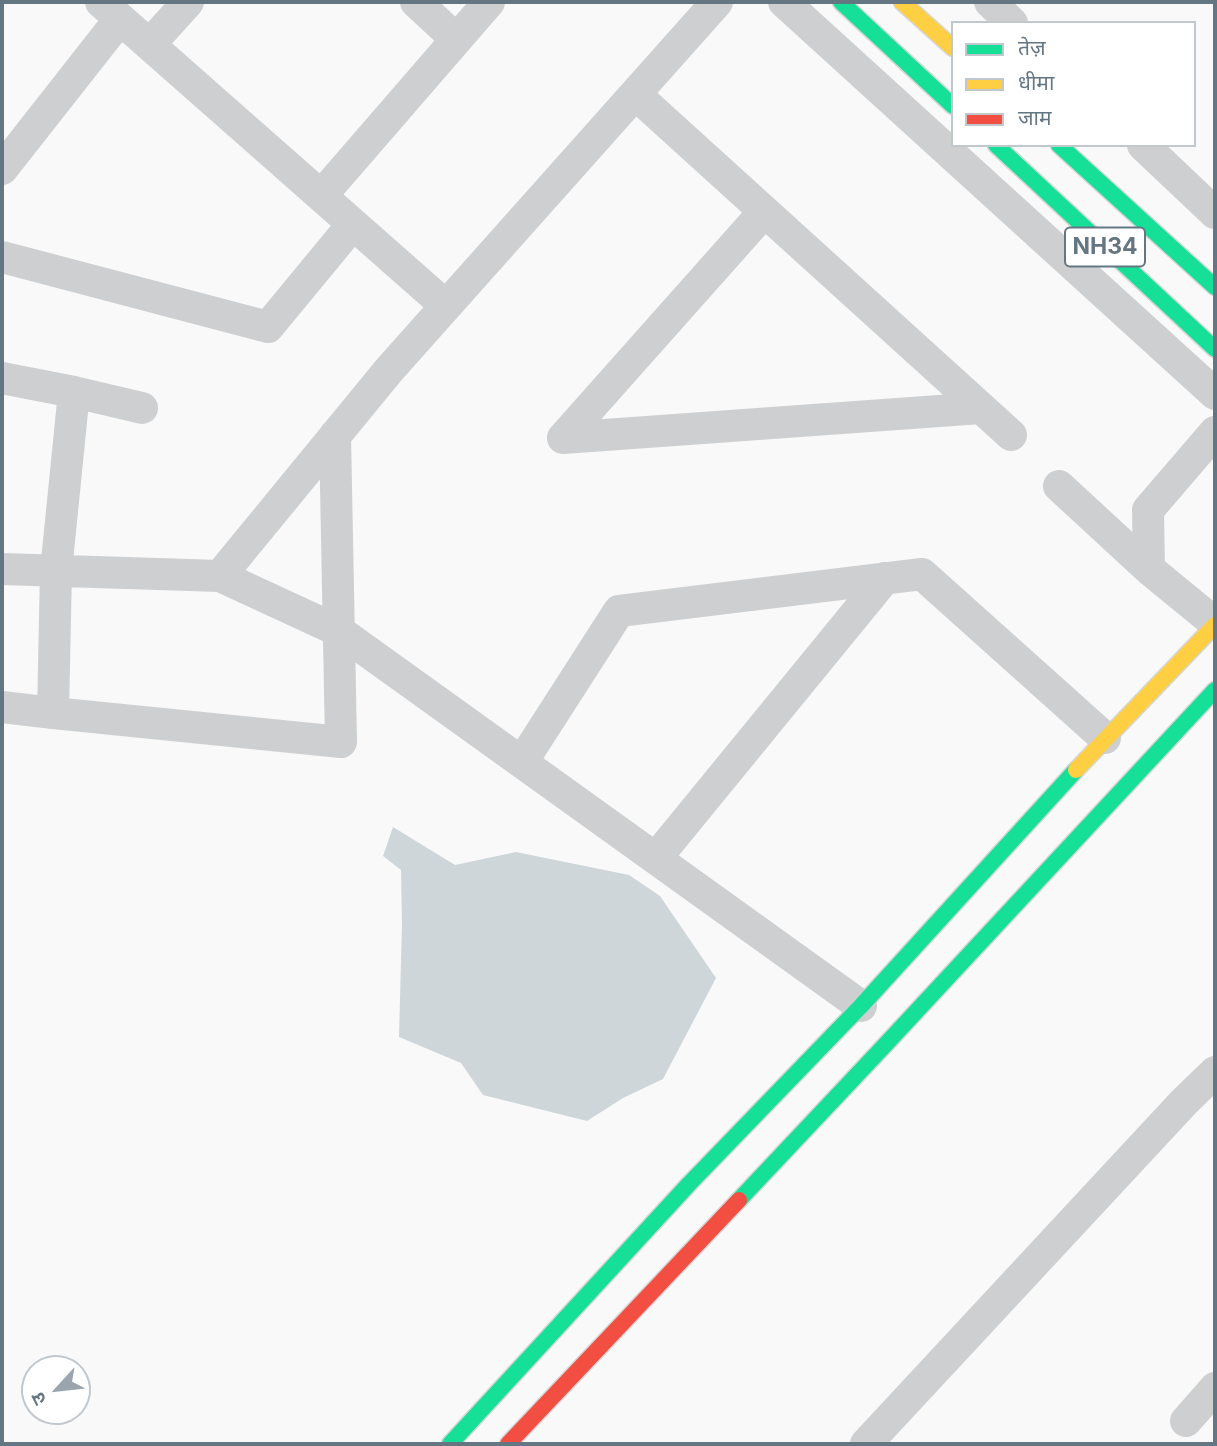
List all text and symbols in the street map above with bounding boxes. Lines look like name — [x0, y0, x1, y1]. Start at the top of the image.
legend — [951, 21, 1196, 147]
text: तेज़ — [1018, 35, 1046, 60]
text: धीमा — [1018, 70, 1054, 95]
text: जाम — [1018, 105, 1052, 130]
road number: NH34 — [1065, 228, 1145, 266]
north arrow — [21, 1355, 91, 1425]
text: उ — [26, 1389, 51, 1409]

